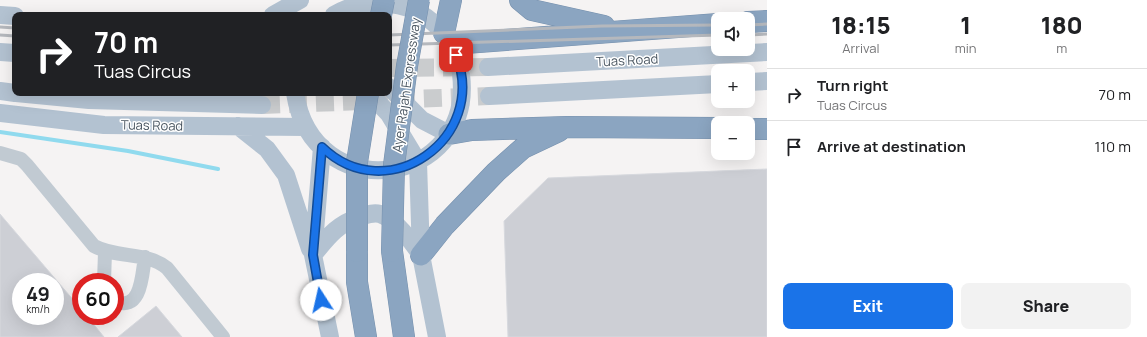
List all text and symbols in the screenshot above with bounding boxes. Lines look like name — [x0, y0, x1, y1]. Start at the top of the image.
text: 18:15 — [831, 8, 891, 41]
text: 1 — [960, 8, 971, 41]
text: 180 — [1041, 8, 1083, 41]
map controls — [711, 12, 755, 160]
button: sound — [711, 12, 755, 56]
street label: Ayer Rajah Expressway — [388, 16, 424, 154]
text: 70 m — [94, 23, 158, 61]
icon: right — [28, 28, 80, 80]
pin — [439, 38, 473, 72]
text: Arrival — [842, 39, 879, 57]
text: min — [955, 39, 977, 57]
text: m — [1056, 39, 1067, 57]
icon: arrive — [445, 44, 467, 66]
street label: Tuas Road — [595, 49, 659, 71]
text: Tuas Circus — [94, 59, 191, 83]
button: + — [711, 64, 755, 108]
text: Turn right — [817, 75, 888, 96]
icon: right — [783, 84, 805, 106]
text: 70 m — [1099, 84, 1131, 105]
text: Tuas Circus — [817, 96, 887, 114]
street label: Tuas Road — [121, 115, 183, 135]
button: − — [711, 116, 755, 160]
icon: arrive — [783, 136, 805, 158]
text: Arrive at destination — [817, 136, 966, 157]
text: 110 m — [1094, 136, 1131, 157]
speed limit sign: 60 — [72, 273, 124, 325]
position arrow — [300, 279, 342, 321]
text: 49 — [26, 280, 50, 307]
button: Exit — [783, 283, 953, 329]
button: Share — [961, 283, 1131, 329]
text: km/h — [26, 302, 50, 316]

